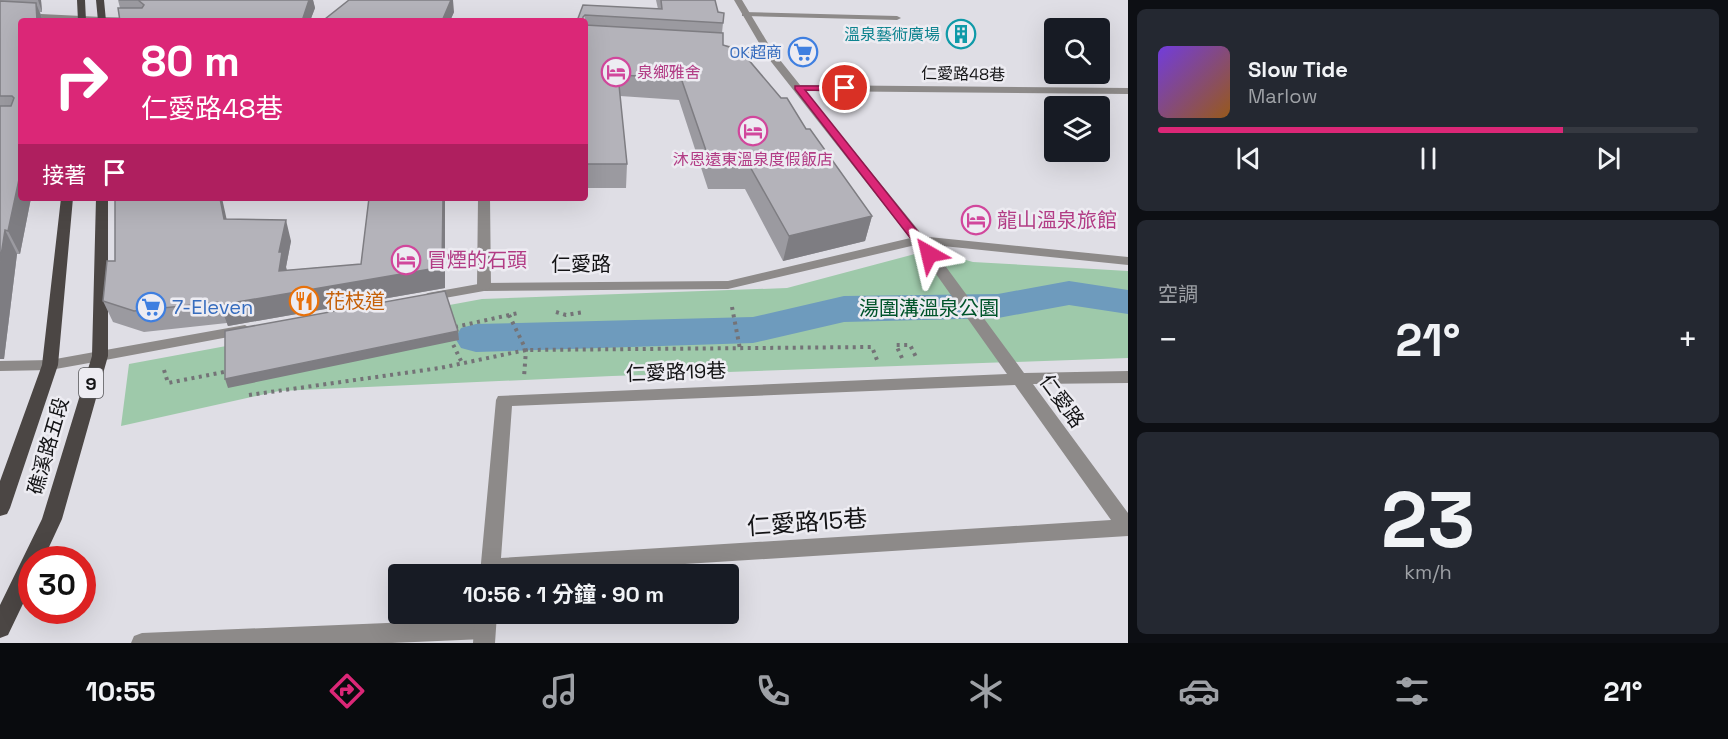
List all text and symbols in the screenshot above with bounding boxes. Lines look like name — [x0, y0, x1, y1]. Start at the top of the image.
building icon: 溫泉藝術廣場 — [945, 18, 977, 50]
map controls — [1044, 18, 1110, 162]
button: search — [1044, 18, 1110, 84]
place label: 溫泉藝術廣場 — [844, 24, 940, 45]
text: 80 m — [141, 35, 240, 88]
supermarket icon: OK超商 — [787, 36, 819, 68]
icon: right — [42, 42, 120, 120]
place label: OK超商 — [730, 42, 782, 63]
text: Slow Tide — [1248, 55, 1348, 83]
hotel icon: 泉鄉雅舍 — [600, 56, 632, 88]
place label: 泉鄉雅舍 — [637, 62, 701, 83]
pin — [819, 62, 870, 113]
street label: 仁愛路48巷 — [921, 63, 1005, 85]
icon: arrive — [828, 71, 861, 104]
text: Marlow — [1248, 83, 1317, 109]
text: 仁愛路48巷 — [141, 91, 283, 126]
button: layers — [1044, 96, 1110, 162]
hotel icon: 沐恩遠東溫泉度假飯店 — [737, 115, 769, 147]
icon: previous — [1232, 142, 1265, 175]
icon: pause — [1412, 142, 1445, 175]
icon: next — [1592, 142, 1625, 175]
place label: 沐恩遠東溫泉度假飯店 — [673, 149, 833, 170]
icon: arrive — [98, 156, 131, 189]
text: 接著 — [42, 161, 86, 189]
hotel icon: 龍山溫泉旅館 — [960, 204, 992, 236]
place label: 龍山溫泉旅館 — [997, 207, 1117, 233]
position arrow — [897, 222, 961, 286]
hotel icon: 冒煙的石頭 — [390, 244, 422, 276]
place label: 冒煙的石頭 — [427, 247, 527, 273]
street label: 仁愛路 — [551, 251, 611, 277]
text: 空調 — [1158, 281, 1198, 307]
restaurant icon: 花枝道 — [288, 285, 320, 317]
place label: 花枝道 — [325, 288, 385, 314]
supermarket icon: 7-Eleven — [135, 291, 167, 323]
place label: 7-Eleven — [172, 294, 253, 320]
park label: 湯圍溝溫泉公園 — [859, 295, 999, 321]
text: 21° — [1396, 312, 1460, 369]
text: − — [1158, 319, 1178, 361]
text: + — [1678, 319, 1698, 361]
street label: 仁愛路19巷 — [625, 357, 727, 387]
road number: 9 — [79, 368, 103, 398]
street label: 仁愛路 — [1034, 369, 1090, 433]
street label: 礁溪路五段 — [22, 394, 74, 498]
text: 23 — [1381, 470, 1475, 570]
street label: 仁愛路15巷 — [746, 502, 868, 542]
speed limit sign: 30 — [18, 546, 96, 624]
text: km/h — [1404, 559, 1452, 585]
text: 10:56 · 1 分鐘 · 90 m — [463, 580, 664, 608]
icon: directions — [326, 670, 368, 712]
icon: music — [539, 670, 581, 712]
icon: phone — [752, 670, 794, 712]
icon: climate — [965, 670, 1007, 712]
icon: car — [1178, 670, 1220, 712]
icon: filters — [1391, 670, 1433, 712]
text: 10:55 — [85, 674, 156, 709]
text: 21° — [1604, 674, 1642, 709]

